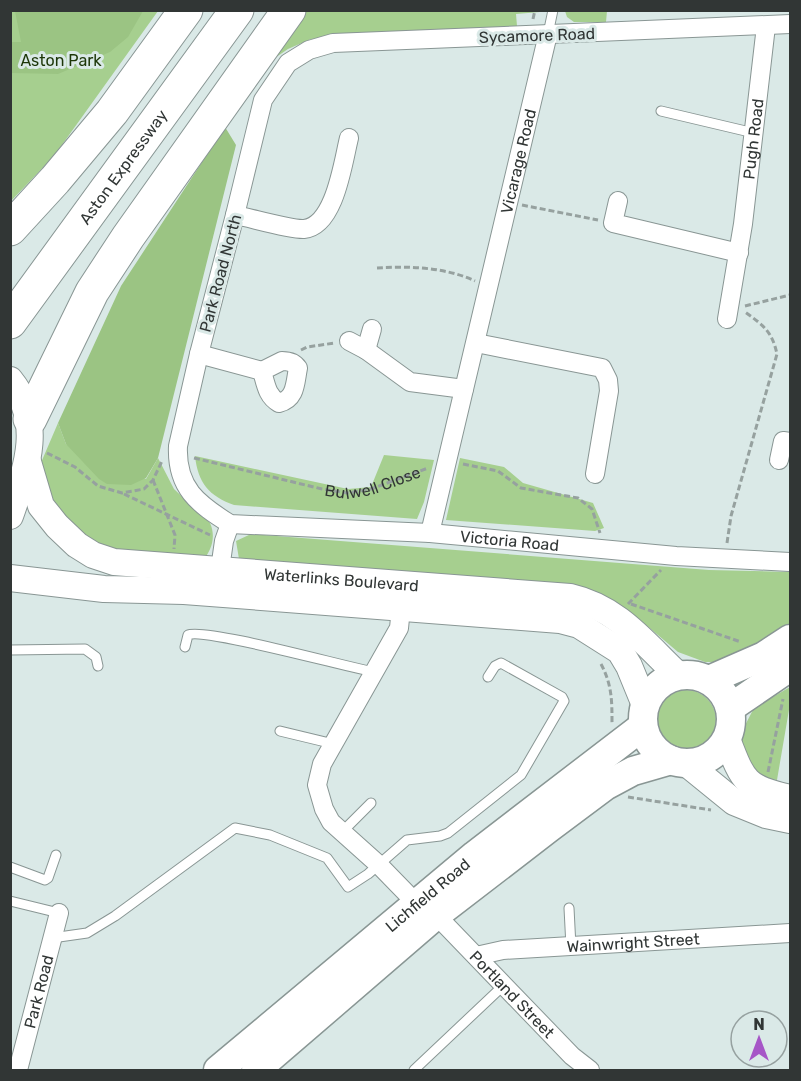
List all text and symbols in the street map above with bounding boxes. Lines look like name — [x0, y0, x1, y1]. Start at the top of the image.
street label: Sycamore Road — [479, 24, 595, 47]
park label: Aston Park — [20, 51, 102, 70]
street label: Pugh Road — [739, 98, 767, 180]
street label: Aston Expressway — [75, 106, 171, 228]
street label: Vicarage Road — [497, 107, 540, 216]
street label: Park Road North — [196, 212, 245, 334]
street label: Bulwell Close — [323, 463, 423, 503]
street label: Victoria Road — [459, 527, 560, 555]
street label: Waterlinks Boulevard — [263, 565, 419, 595]
street label: Lichfield Road — [382, 854, 474, 936]
street label: Wainwright Street — [566, 929, 700, 956]
street label: Portland Street — [466, 947, 558, 1042]
street label: Park Road — [20, 953, 58, 1030]
north arrow — [729, 1009, 789, 1069]
text: N — [753, 1015, 765, 1034]

